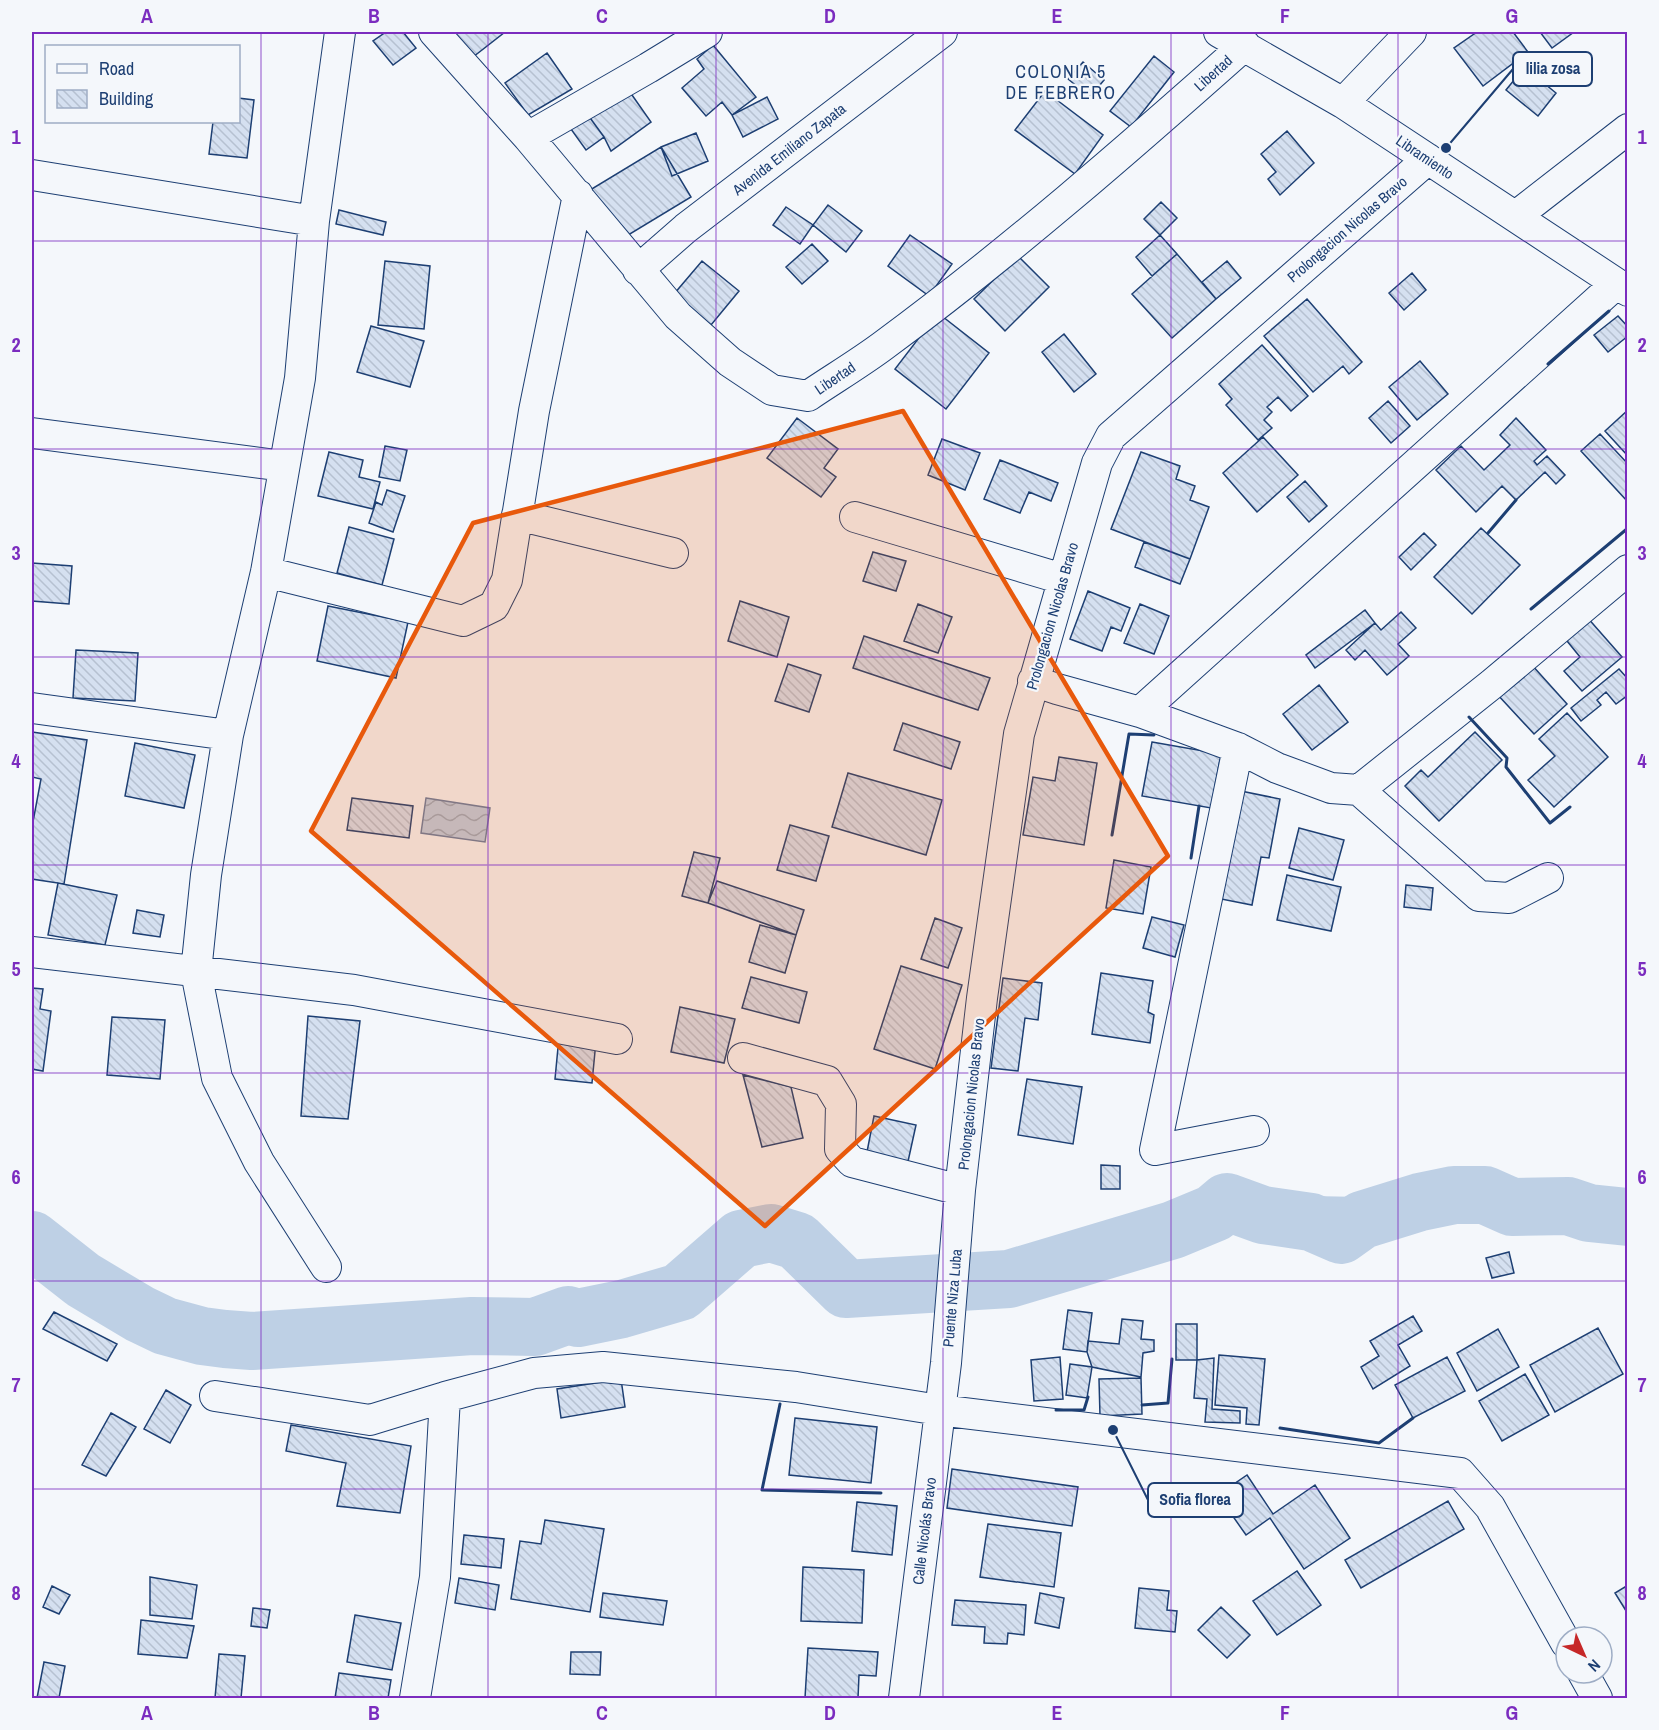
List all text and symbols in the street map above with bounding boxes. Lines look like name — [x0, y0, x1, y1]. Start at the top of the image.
text: A — [141, 2, 153, 29]
text: B — [368, 2, 380, 29]
text: C — [596, 2, 608, 29]
text: D — [824, 2, 836, 29]
text: E — [1052, 2, 1063, 29]
text: F — [1280, 2, 1290, 29]
text: G — [1506, 2, 1518, 29]
legend — [45, 45, 240, 123]
street label: Libertad — [1189, 50, 1237, 96]
callout: lilia zosa — [1513, 52, 1592, 86]
text: Road — [99, 56, 134, 81]
text: lilia zosa — [1526, 57, 1581, 79]
district label: COLONIA 5 DE FEBRERO — [1006, 59, 1116, 105]
text: Building — [99, 86, 154, 111]
street label: Avenida Emiliano Zapata — [727, 98, 850, 201]
text: 1 — [11, 123, 21, 150]
text: 1 — [1637, 123, 1647, 150]
street label: Libramiento — [1392, 130, 1458, 184]
street label: Prolongacion Nicolas Bravo — [1283, 171, 1412, 287]
text: 2 — [11, 331, 21, 358]
text: 2 — [1637, 331, 1647, 358]
street label: Libertad — [810, 357, 860, 399]
text: 3 — [11, 539, 21, 566]
text: 3 — [1637, 539, 1647, 566]
street label: Prolongacion Nicolas Bravo — [1021, 540, 1083, 692]
text: 4 — [11, 747, 21, 774]
text: 4 — [1637, 747, 1647, 774]
text: 5 — [11, 955, 21, 982]
text: 5 — [1637, 955, 1647, 982]
street label: Prolongacion Nicolas Bravo — [953, 1017, 989, 1171]
text: 6 — [11, 1163, 21, 1190]
text: 6 — [1637, 1163, 1647, 1190]
street label: Puente Niza Luba — [937, 1248, 967, 1348]
text: 7 — [11, 1371, 21, 1398]
text: 7 — [1637, 1371, 1647, 1398]
street label: Calle Nicolás Bravo — [907, 1476, 941, 1586]
callout: Sofia florea — [1148, 1483, 1243, 1517]
text: Sofia florea — [1159, 1488, 1231, 1510]
text: 8 — [11, 1579, 21, 1606]
text: 8 — [1637, 1579, 1647, 1606]
north arrow — [1554, 1625, 1614, 1685]
text: N — [1583, 1655, 1605, 1677]
text: A — [141, 1699, 153, 1726]
text: B — [368, 1699, 380, 1726]
text: C — [596, 1699, 608, 1726]
text: D — [824, 1699, 836, 1726]
text: E — [1052, 1699, 1063, 1726]
text: F — [1280, 1699, 1290, 1726]
text: G — [1506, 1699, 1518, 1726]

